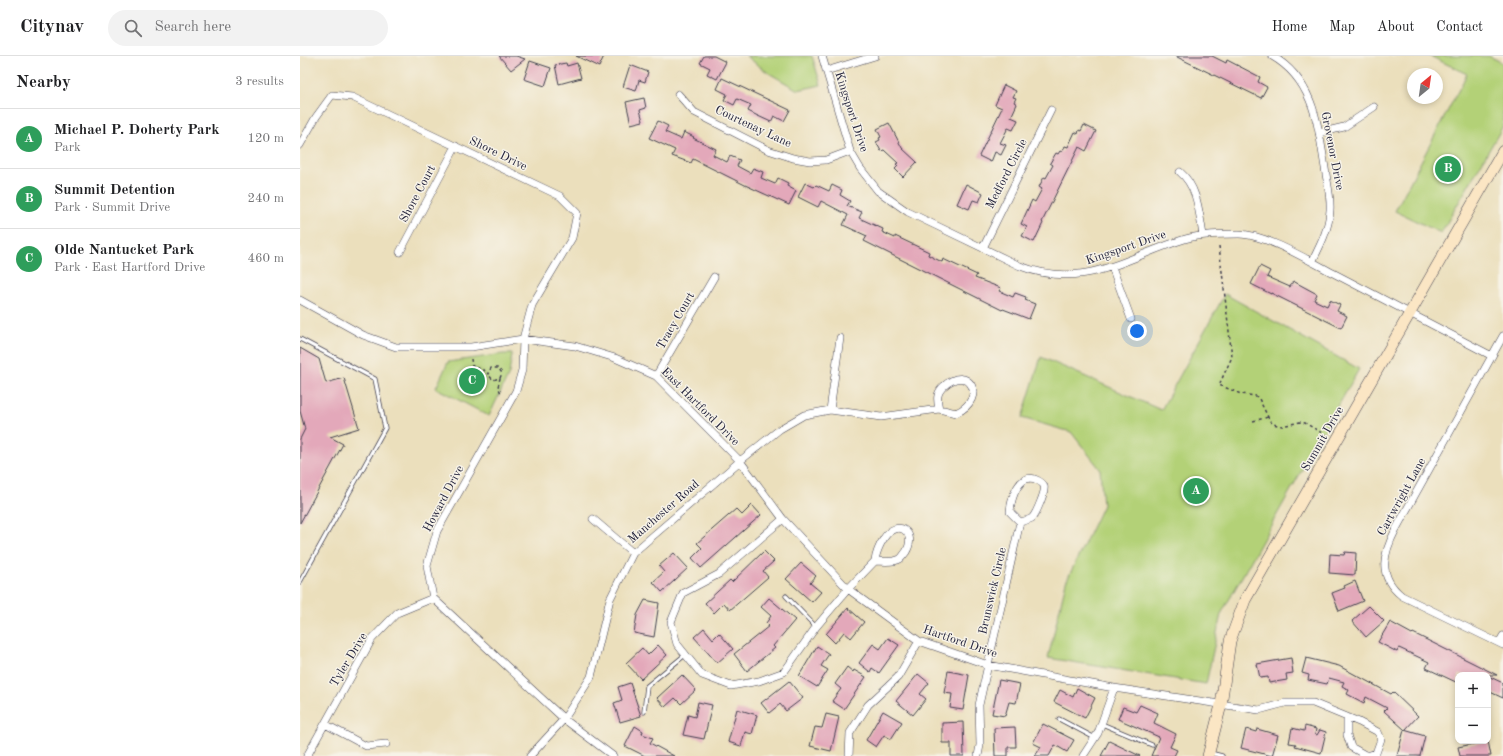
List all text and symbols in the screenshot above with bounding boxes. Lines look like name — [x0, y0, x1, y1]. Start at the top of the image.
search box — [108, 10, 388, 46]
icon: search — [122, 17, 144, 39]
text: Citynav — [20, 18, 84, 37]
text: Search here — [154, 20, 231, 35]
text: Home — [1272, 20, 1307, 34]
text: Map — [1329, 20, 1355, 34]
text: About — [1377, 20, 1414, 34]
text: Contact — [1436, 20, 1483, 34]
north arrow — [1407, 68, 1443, 104]
street label: Kingsport Drive — [832, 70, 870, 154]
text: Nearby — [16, 74, 71, 91]
text: 3 results — [235, 75, 284, 88]
street label: Courtenay Lane — [713, 104, 794, 150]
street label: Grovenor Drive — [1318, 111, 1346, 192]
text: Michael P. Doherty Park — [54, 123, 220, 138]
text: A — [24, 132, 34, 145]
text: 120 m — [247, 132, 284, 145]
street label: Shore Drive — [467, 135, 529, 173]
street label: Medford Circle — [984, 137, 1030, 211]
text: Park — [54, 141, 81, 154]
pin: B — [1435, 154, 1461, 184]
street label: Shore Court — [398, 163, 438, 225]
text: Summit Detention — [54, 183, 175, 198]
text: B — [24, 192, 34, 205]
text: 240 m — [247, 192, 284, 205]
text: Park · Summit Drive — [54, 201, 170, 214]
street label: Kingsport Drive — [1084, 229, 1168, 267]
text: Olde Nantucket Park — [54, 243, 194, 258]
text: C — [25, 252, 33, 265]
text: 460 m — [247, 252, 284, 265]
text: Park · East Hartford Drive — [54, 261, 205, 274]
street label: Tracy Court — [655, 290, 697, 352]
your location — [1127, 321, 1147, 341]
pin: C — [459, 366, 485, 396]
street label: East Hartford Drive — [659, 366, 742, 449]
street label: Summit Drive — [1300, 404, 1347, 473]
street label: Cartwright Lane — [1376, 456, 1429, 538]
street label: Howard Drive — [421, 463, 467, 534]
pin: A — [1183, 476, 1209, 506]
street label: Manchester Road — [626, 478, 702, 546]
street label: Brunswick Circle — [977, 546, 1009, 636]
street label: Hartford Drive — [921, 624, 999, 660]
street label: Tyler Drive — [328, 630, 370, 689]
map controls — [1455, 672, 1491, 744]
button: + — [1455, 672, 1491, 708]
button: − — [1455, 708, 1491, 744]

